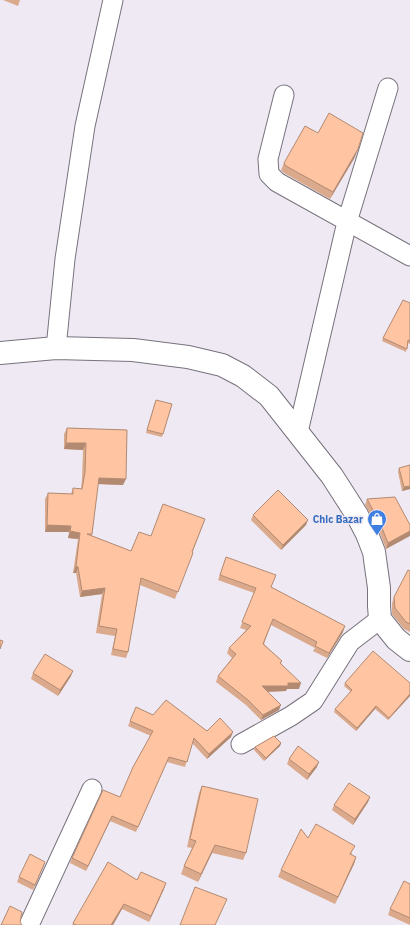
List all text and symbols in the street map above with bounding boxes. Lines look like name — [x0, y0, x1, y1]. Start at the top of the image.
shop icon: Chic Bazar — [366, 508, 388, 536]
place label: Chic Bazar — [313, 513, 363, 526]

